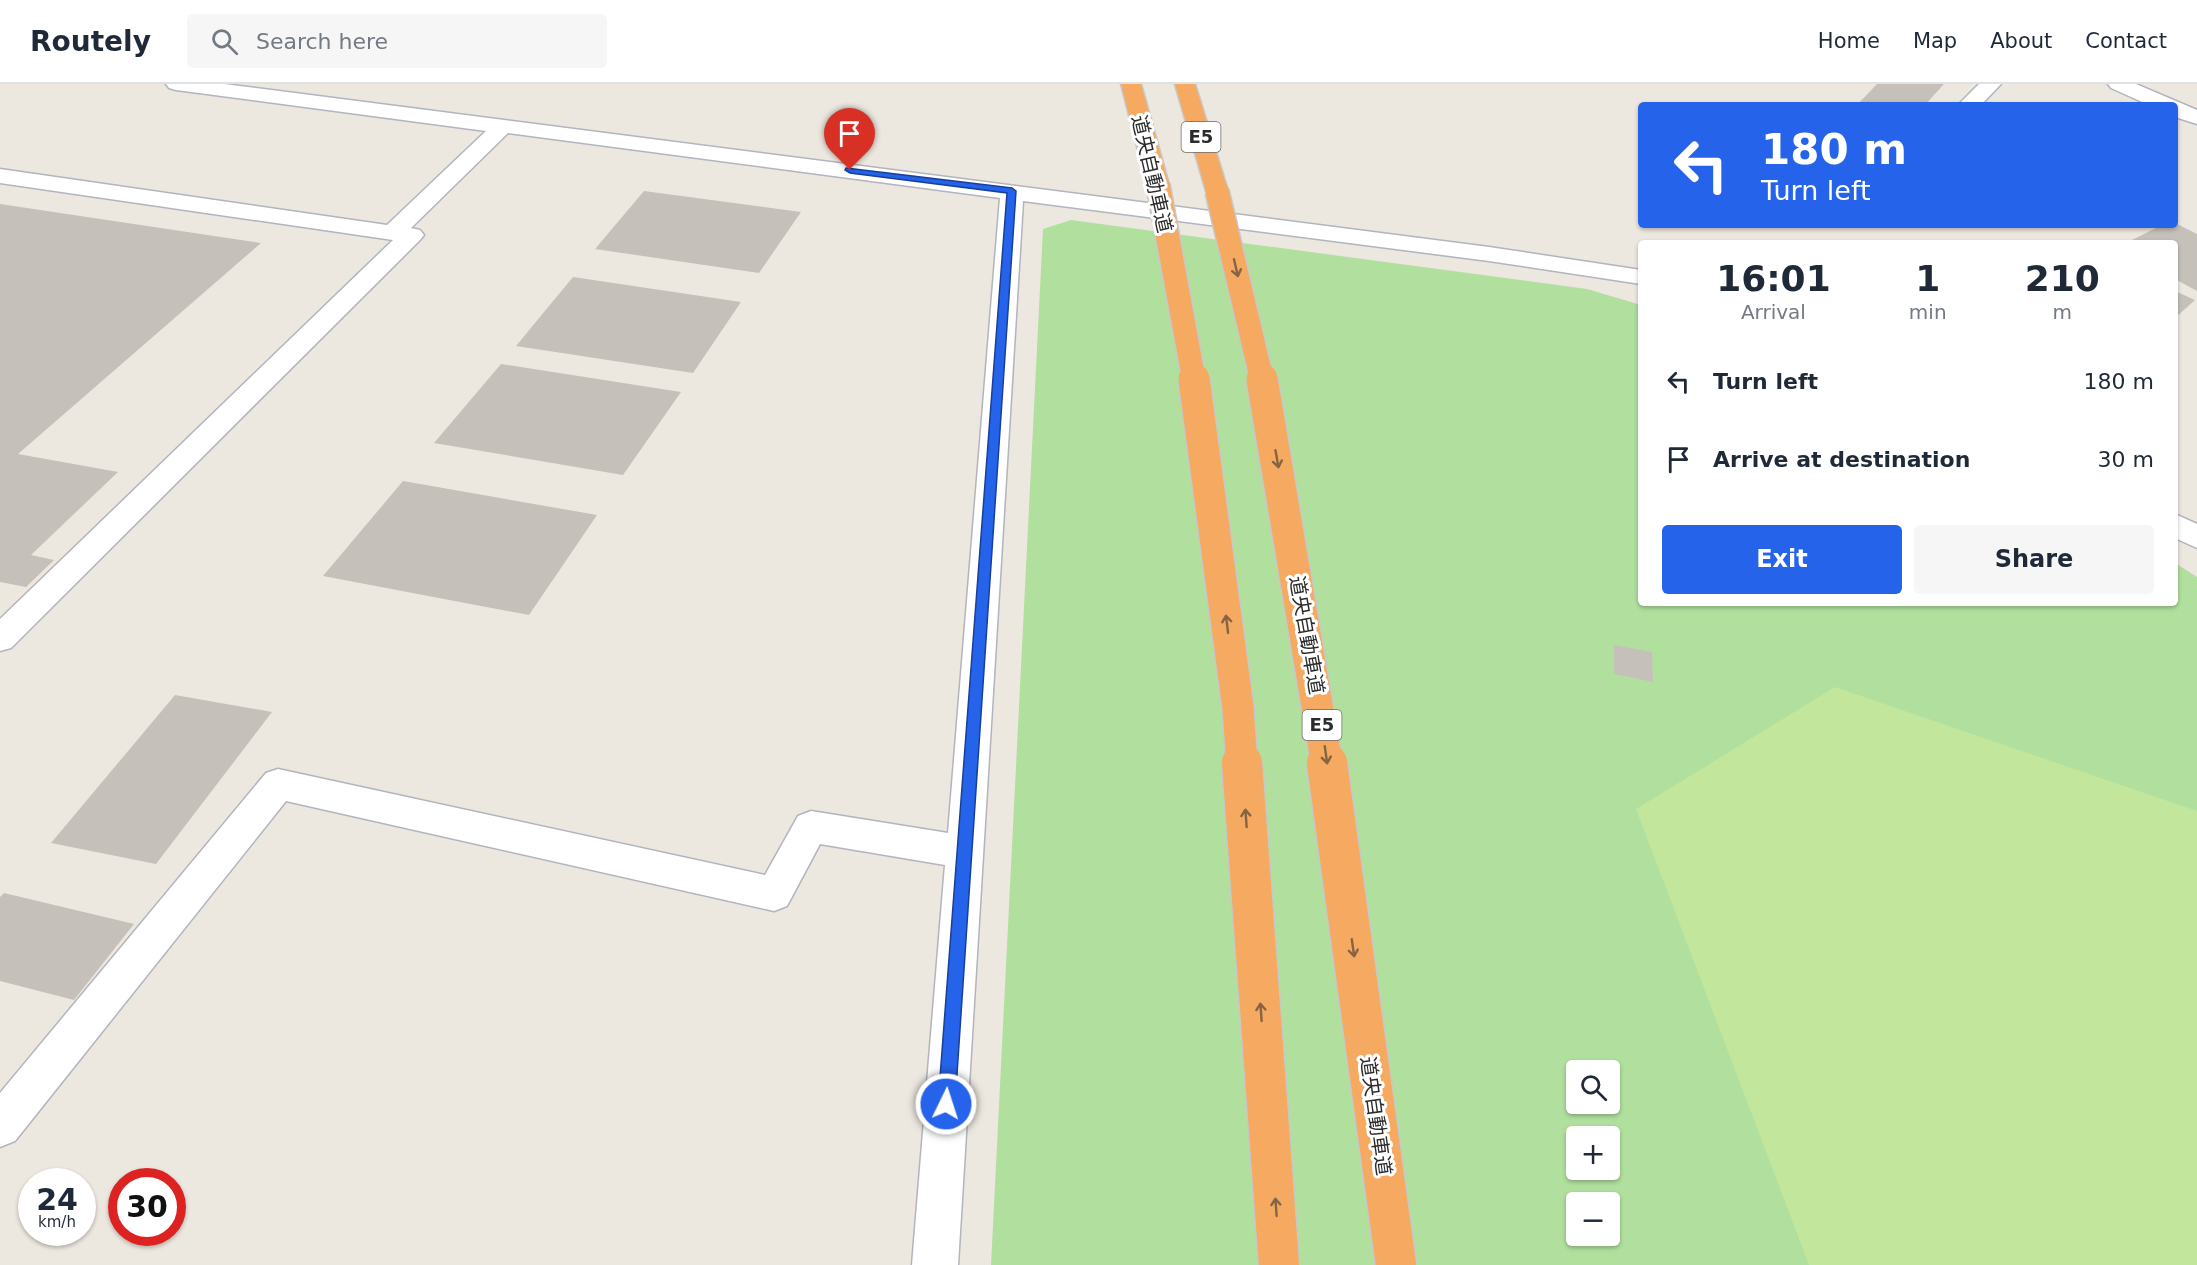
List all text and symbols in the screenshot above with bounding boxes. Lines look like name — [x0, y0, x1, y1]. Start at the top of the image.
search box — [187, 14, 607, 68]
text: Routely — [30, 25, 151, 58]
icon: search — [208, 25, 241, 58]
text: Search here — [256, 29, 388, 54]
text: Home — [1818, 29, 1880, 53]
text: Map — [1913, 29, 1957, 53]
text: About — [1990, 29, 2052, 53]
text: Contact — [2085, 29, 2167, 53]
pin — [824, 108, 875, 170]
street label: 道央自動車道 — [1127, 113, 1177, 235]
icon: arrive — [833, 117, 866, 150]
road number: E5 — [1182, 122, 1220, 152]
text: 180 m — [1761, 125, 1907, 174]
icon: left — [1662, 126, 1740, 204]
text: Turn left — [1761, 175, 1871, 206]
text: 16:01 — [1716, 258, 1831, 299]
text: 1 — [1915, 258, 1940, 299]
text: 210 — [2025, 258, 2100, 299]
one-way arrow — [1230, 259, 1242, 278]
text: Arrival — [1741, 300, 1806, 324]
text: min — [1909, 300, 1947, 324]
text: m — [2053, 300, 2072, 324]
icon: left — [1662, 365, 1695, 398]
text: Turn left — [1713, 369, 1818, 394]
text: 180 m — [2084, 369, 2154, 394]
icon: arrive — [1662, 443, 1695, 476]
text: Arrive at destination — [1713, 447, 1970, 472]
text: 30 m — [2098, 447, 2154, 472]
one-way arrow — [1272, 448, 1283, 468]
button: Exit — [1662, 525, 1902, 594]
button: Share — [1914, 525, 2154, 594]
street label: 道央自動車道 — [1285, 574, 1329, 696]
one-way arrow — [1221, 614, 1232, 634]
road number: E5 — [1302, 710, 1342, 740]
one-way arrow — [1321, 744, 1332, 764]
one-way arrow — [1240, 808, 1251, 828]
one-way arrow — [1347, 937, 1358, 957]
one-way arrow — [1255, 1003, 1266, 1023]
street label: 道央自動車道 — [1356, 1055, 1396, 1177]
map controls — [1566, 1060, 1620, 1246]
button: search — [1566, 1060, 1620, 1114]
position arrow — [914, 1072, 978, 1136]
button: + — [1566, 1126, 1620, 1180]
speed limit sign: 30 — [108, 1168, 186, 1246]
text: 24 — [36, 1182, 78, 1217]
button: − — [1566, 1192, 1620, 1246]
one-way arrow — [1270, 1197, 1281, 1217]
text: km/h — [38, 1213, 76, 1231]

